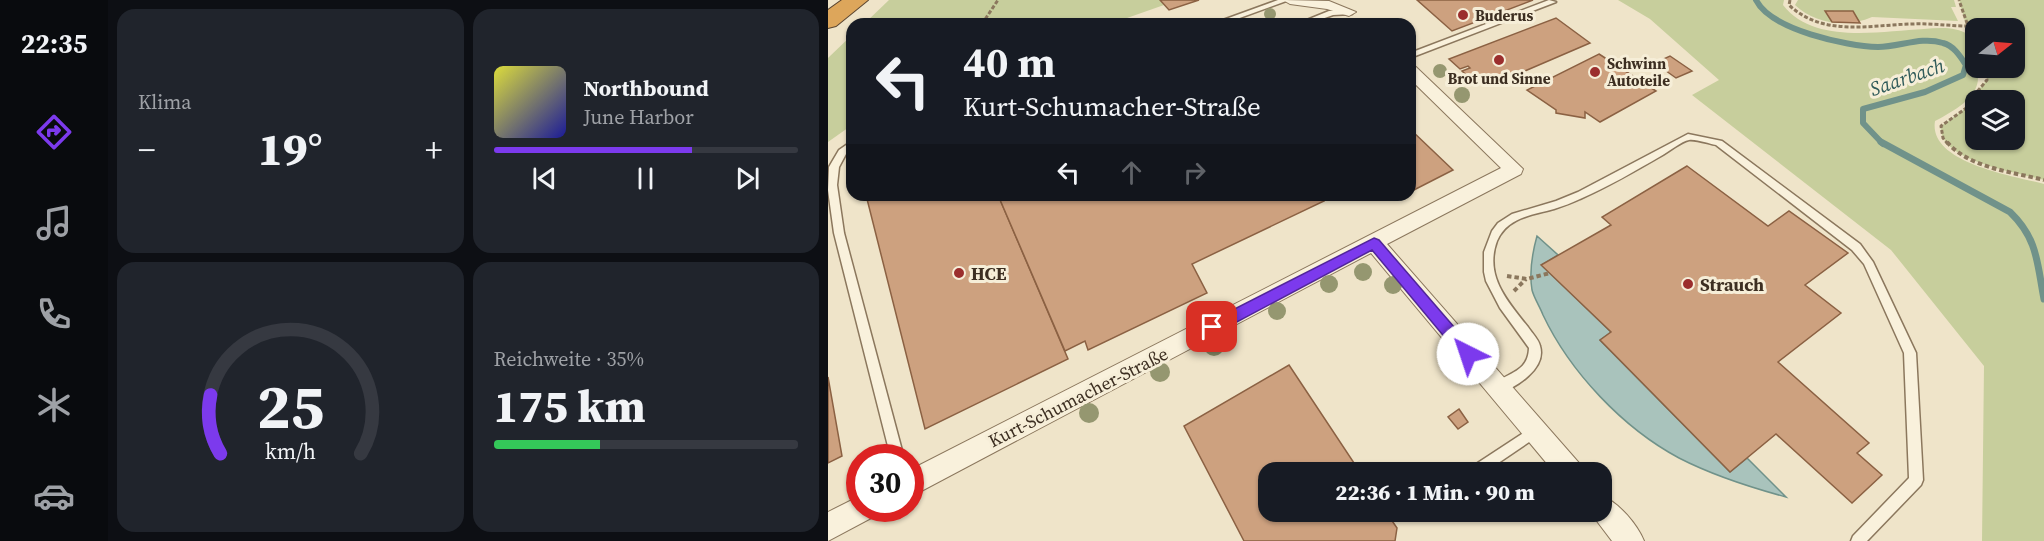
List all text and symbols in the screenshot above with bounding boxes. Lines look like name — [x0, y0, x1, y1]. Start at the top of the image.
place label: Buderus — [1475, 5, 1533, 26]
marker: Buderus — [1456, 8, 1470, 22]
north arrow — [1965, 18, 2025, 78]
map controls — [1965, 18, 2025, 150]
text: 22:35 — [21, 25, 87, 62]
text: 40 m — [963, 33, 1056, 91]
icon: left — [864, 42, 942, 120]
water label: Saarbach — [1866, 51, 1948, 103]
marker: Brot und Sinne — [1492, 53, 1506, 67]
place label: Schwinn Autoteile — [1607, 53, 1670, 91]
marker: Schwinn Autoteile — [1588, 65, 1602, 79]
place label: Brot und Sinne — [1447, 68, 1551, 89]
text: Northbound — [584, 73, 709, 103]
text: Klima — [138, 88, 191, 116]
text: Kurt-Schumacher-Straße — [963, 88, 1261, 125]
button: layers — [1965, 90, 2025, 150]
text: June Harbor — [584, 103, 694, 131]
icon: directions — [33, 111, 75, 153]
text: 19° — [258, 118, 322, 180]
text: − — [138, 127, 156, 172]
text: + — [425, 127, 442, 172]
icon: left — [1052, 156, 1085, 189]
icon: ahead — [1115, 156, 1148, 189]
icon: right — [1178, 156, 1211, 189]
icon: previous — [528, 162, 561, 195]
icon: pause — [629, 162, 662, 195]
icon: next — [731, 162, 764, 195]
icon: music — [33, 202, 75, 244]
place label: HCE — [971, 261, 1007, 286]
marker: HCE — [952, 266, 966, 280]
place label: Strauch — [1700, 272, 1764, 297]
marker: Strauch — [1681, 277, 1695, 291]
icon: phone — [33, 293, 75, 335]
pin — [1186, 301, 1237, 352]
icon: arrive — [1195, 310, 1228, 343]
position arrow — [1436, 322, 1500, 386]
street label: Kurt-Schumacher-Straße — [984, 341, 1172, 453]
text: Reichweite · 35% — [494, 345, 644, 373]
text: 25 — [256, 363, 324, 449]
text: 175 km — [494, 375, 646, 437]
icon: climate — [33, 384, 75, 426]
text: km/h — [265, 437, 316, 466]
speed limit sign: 30 — [846, 444, 924, 522]
icon: car — [33, 475, 75, 517]
text: 22:36 · 1 Min. · 90 m — [1335, 477, 1535, 507]

